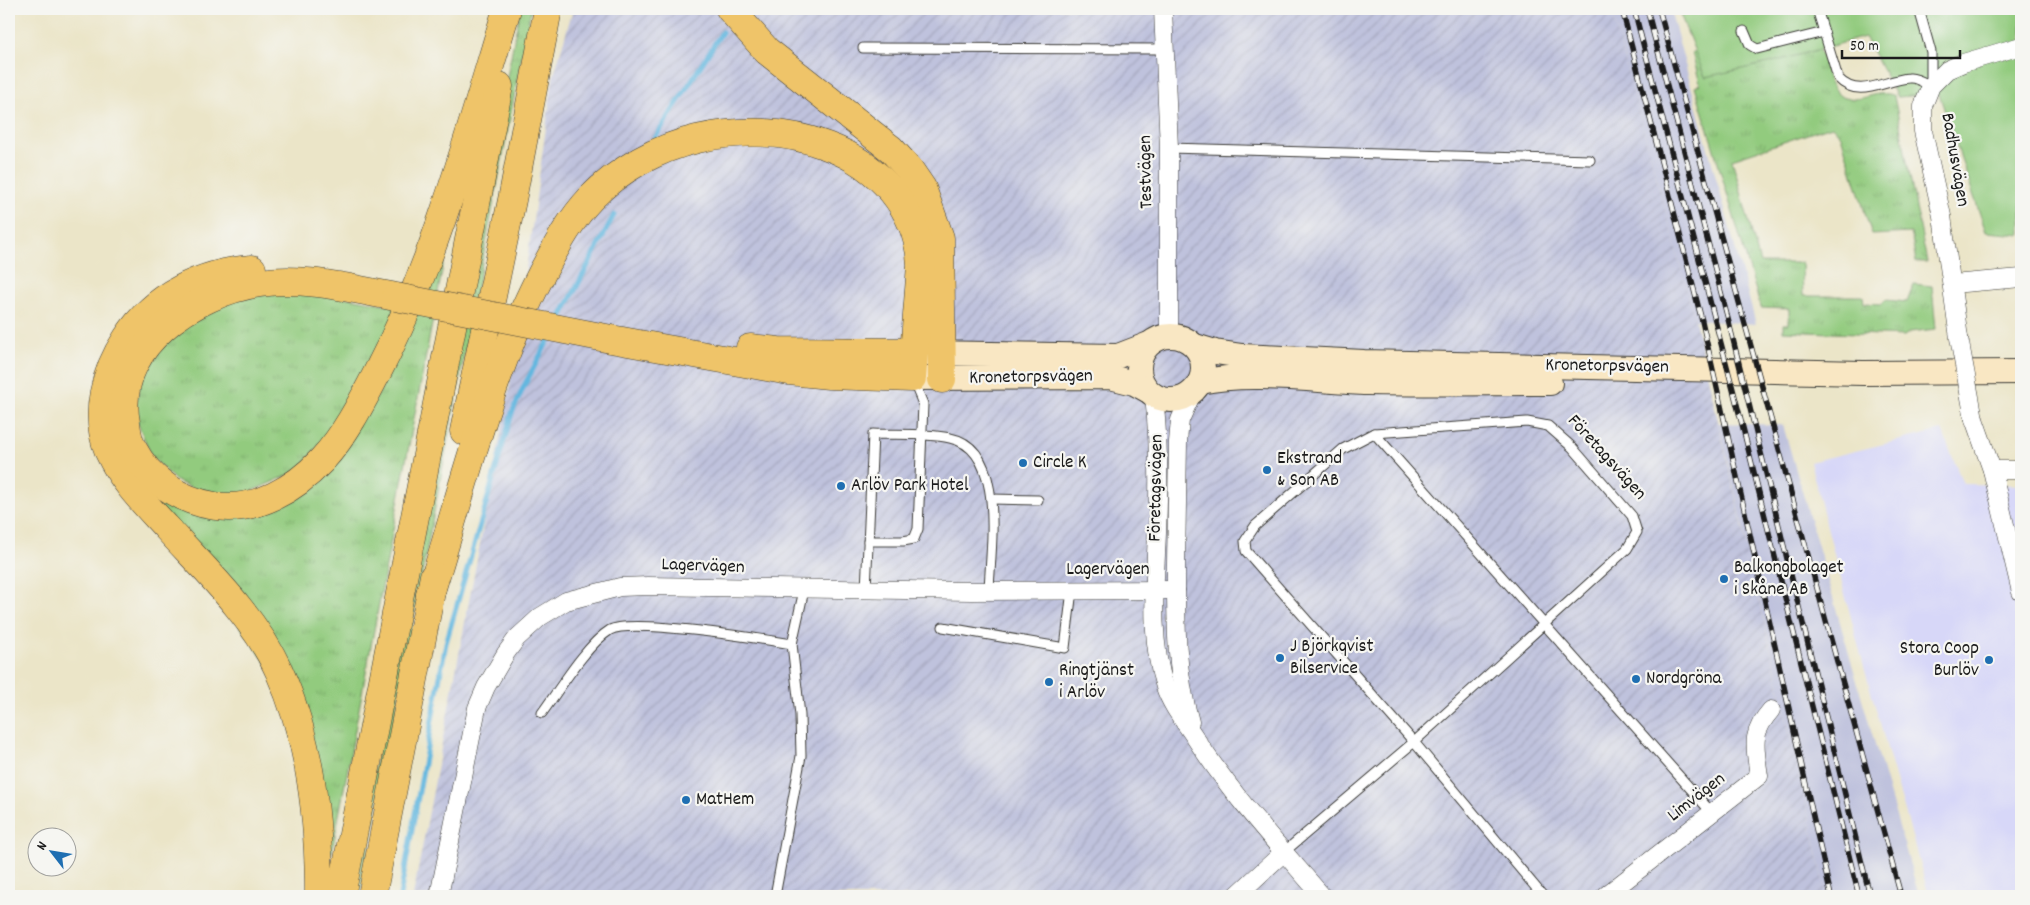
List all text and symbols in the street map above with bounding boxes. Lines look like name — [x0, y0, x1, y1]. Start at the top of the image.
scale bar — [1842, 28, 1960, 60]
text: 50 m — [1850, 36, 1879, 58]
street label: Badhusvägen — [1932, 111, 1976, 209]
street label: Testvägen — [1133, 135, 1161, 209]
street label: Kronetorpsvägen — [1545, 352, 1669, 382]
street label: Kronetorpsvägen — [969, 363, 1093, 393]
street label: Företagsvägen — [1560, 409, 1652, 507]
street label: Företagsvägen — [1143, 434, 1171, 542]
place label: Ekstrand & Son AB — [1277, 446, 1342, 495]
place label: Circle K — [1033, 450, 1087, 477]
marker: Circle K — [1017, 457, 1029, 469]
marker: Ekstrand & Son AB — [1261, 464, 1273, 476]
place label: Arlöv Park Hotel — [851, 473, 969, 500]
marker: Arlöv Park Hotel — [835, 480, 847, 492]
street label: Lagervägen — [661, 552, 745, 582]
place label: Balkongbolaget i Skåne AB — [1734, 555, 1844, 604]
street label: Lagervägen — [1066, 557, 1150, 584]
marker: Balkongbolaget i Skåne AB — [1718, 573, 1730, 585]
place label: J Björkqvist Bilservice — [1290, 634, 1373, 683]
place label: Stora Coop Burlöv — [1900, 636, 1979, 685]
marker: J Björkqvist Bilservice — [1274, 652, 1286, 664]
marker: Stora Coop Burlöv — [1983, 654, 1995, 666]
place label: Ringtjänst i Arlöv — [1059, 658, 1134, 707]
place label: Nordgröna — [1646, 666, 1722, 693]
marker: Nordgröna — [1630, 673, 1642, 685]
marker: Ringtjänst i Arlöv — [1043, 676, 1055, 688]
street label: Limvägen — [1662, 767, 1732, 829]
place label: MatHem — [696, 787, 754, 814]
marker: MatHem — [680, 794, 692, 806]
north arrow — [28, 828, 78, 878]
text: N — [32, 838, 53, 854]

